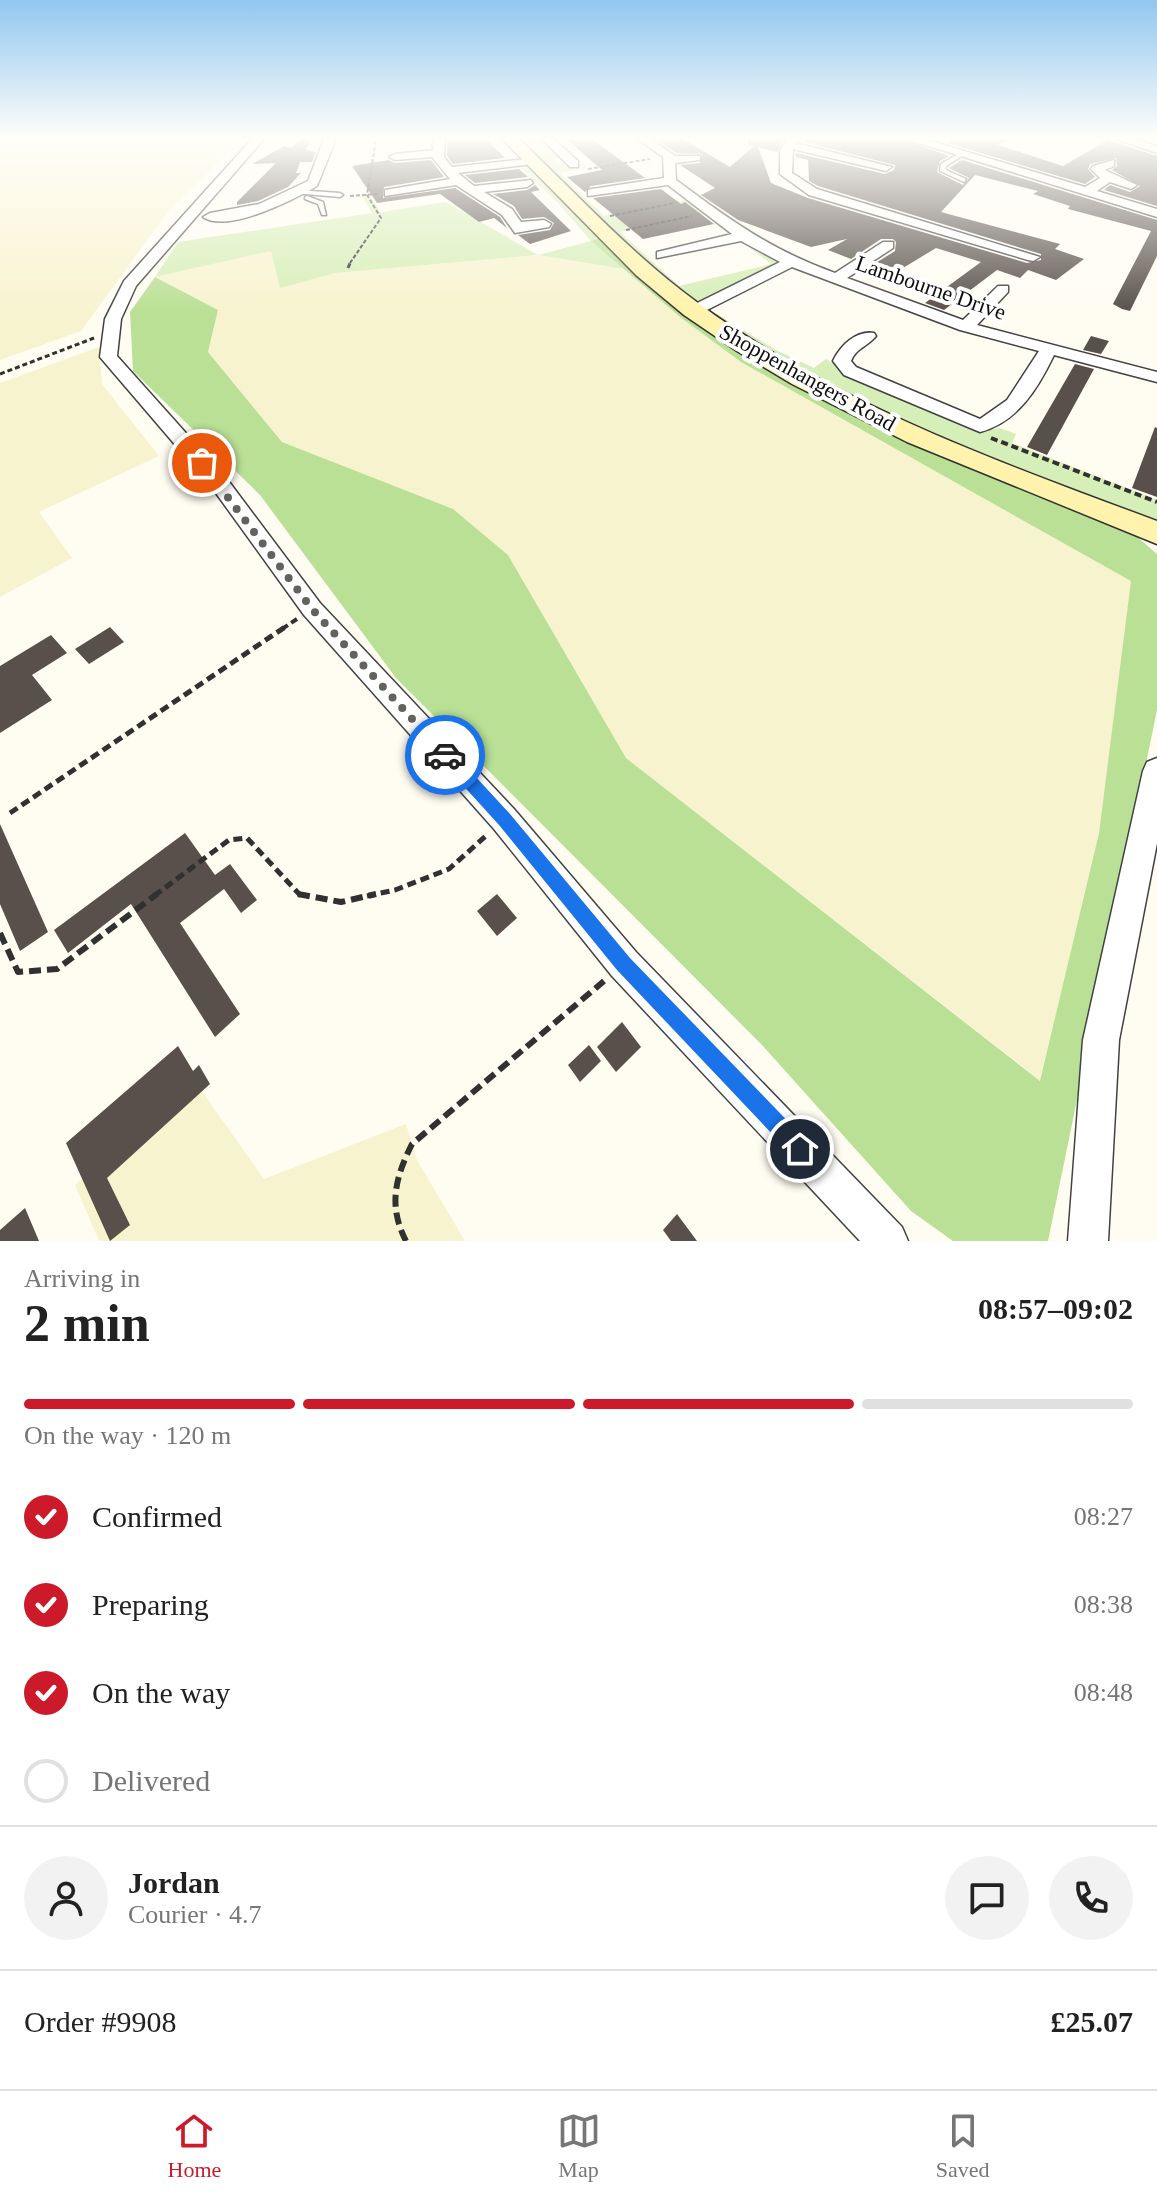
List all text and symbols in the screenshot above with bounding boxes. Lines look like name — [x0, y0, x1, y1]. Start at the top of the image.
street label: Lambourne Drive — [853, 250, 1009, 325]
street label: Shoppenhangers Road — [715, 319, 900, 436]
pin — [168, 429, 236, 497]
icon: bag — [180, 441, 224, 485]
courier — [405, 715, 485, 795]
icon: car — [423, 733, 467, 777]
pin — [766, 1115, 834, 1183]
icon: home — [778, 1127, 822, 1171]
text: Arriving in — [24, 1264, 140, 1293]
text: 08:57–09:02 — [978, 1292, 1133, 1325]
text: 2 min — [24, 1295, 150, 1352]
text: On the way · 120 m — [24, 1421, 231, 1450]
icon: check — [24, 1495, 68, 1539]
text: Confirmed — [92, 1500, 222, 1533]
text: 08:27 — [1074, 1502, 1133, 1531]
icon: check — [24, 1583, 68, 1627]
text: Preparing — [92, 1588, 209, 1621]
text: 08:38 — [1074, 1590, 1133, 1619]
icon: check — [24, 1671, 68, 1715]
text: On the way — [92, 1676, 230, 1709]
text: 08:48 — [1074, 1678, 1133, 1707]
text: Delivered — [92, 1764, 210, 1797]
button: person — [24, 1856, 108, 1940]
button: chat — [945, 1856, 1029, 1940]
button: phone — [1049, 1856, 1133, 1940]
text: Jordan — [128, 1866, 220, 1899]
text: Courier · 4.7 — [128, 1900, 262, 1929]
text: Order #9908 — [24, 2005, 176, 2038]
text: £25.07 — [1051, 2005, 1133, 2038]
tab: Home — [168, 2109, 221, 2183]
tab: Map — [557, 2109, 601, 2183]
tab: Saved — [936, 2109, 989, 2183]

